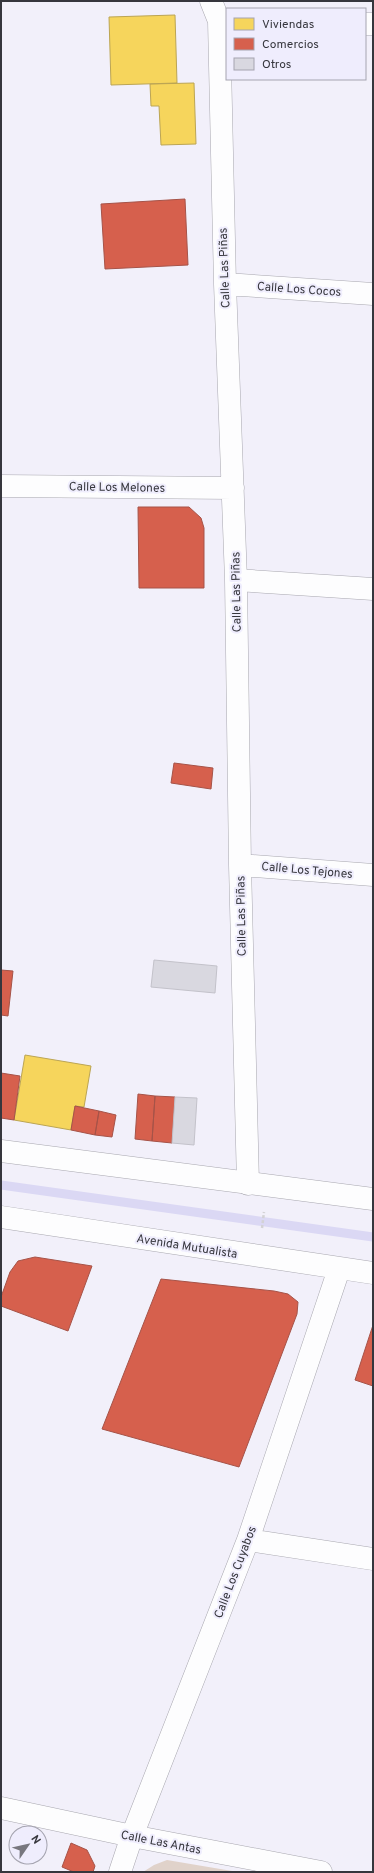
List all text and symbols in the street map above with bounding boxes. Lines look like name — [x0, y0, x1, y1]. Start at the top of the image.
legend — [226, 8, 366, 80]
text: Viviendas — [262, 17, 314, 33]
text: Comercios — [262, 37, 319, 53]
text: Otros — [262, 57, 291, 73]
street label: Calle Las Piñas — [216, 227, 234, 308]
street label: Calle Los Cocos — [256, 279, 342, 301]
street label: Calle Los Melones — [69, 479, 165, 497]
street label: Calle Las Piñas — [228, 552, 246, 632]
street label: Calle Los Tejones — [260, 859, 353, 883]
street label: Calle Las Piñas — [233, 876, 251, 956]
street label: Avenida Mutualista — [135, 1231, 239, 1263]
street label: Calle Los Cuyabos — [211, 1524, 261, 1621]
north arrow — [8, 1825, 48, 1865]
street label: Calle Las Antas — [119, 1827, 202, 1859]
text: N — [27, 1833, 43, 1847]

